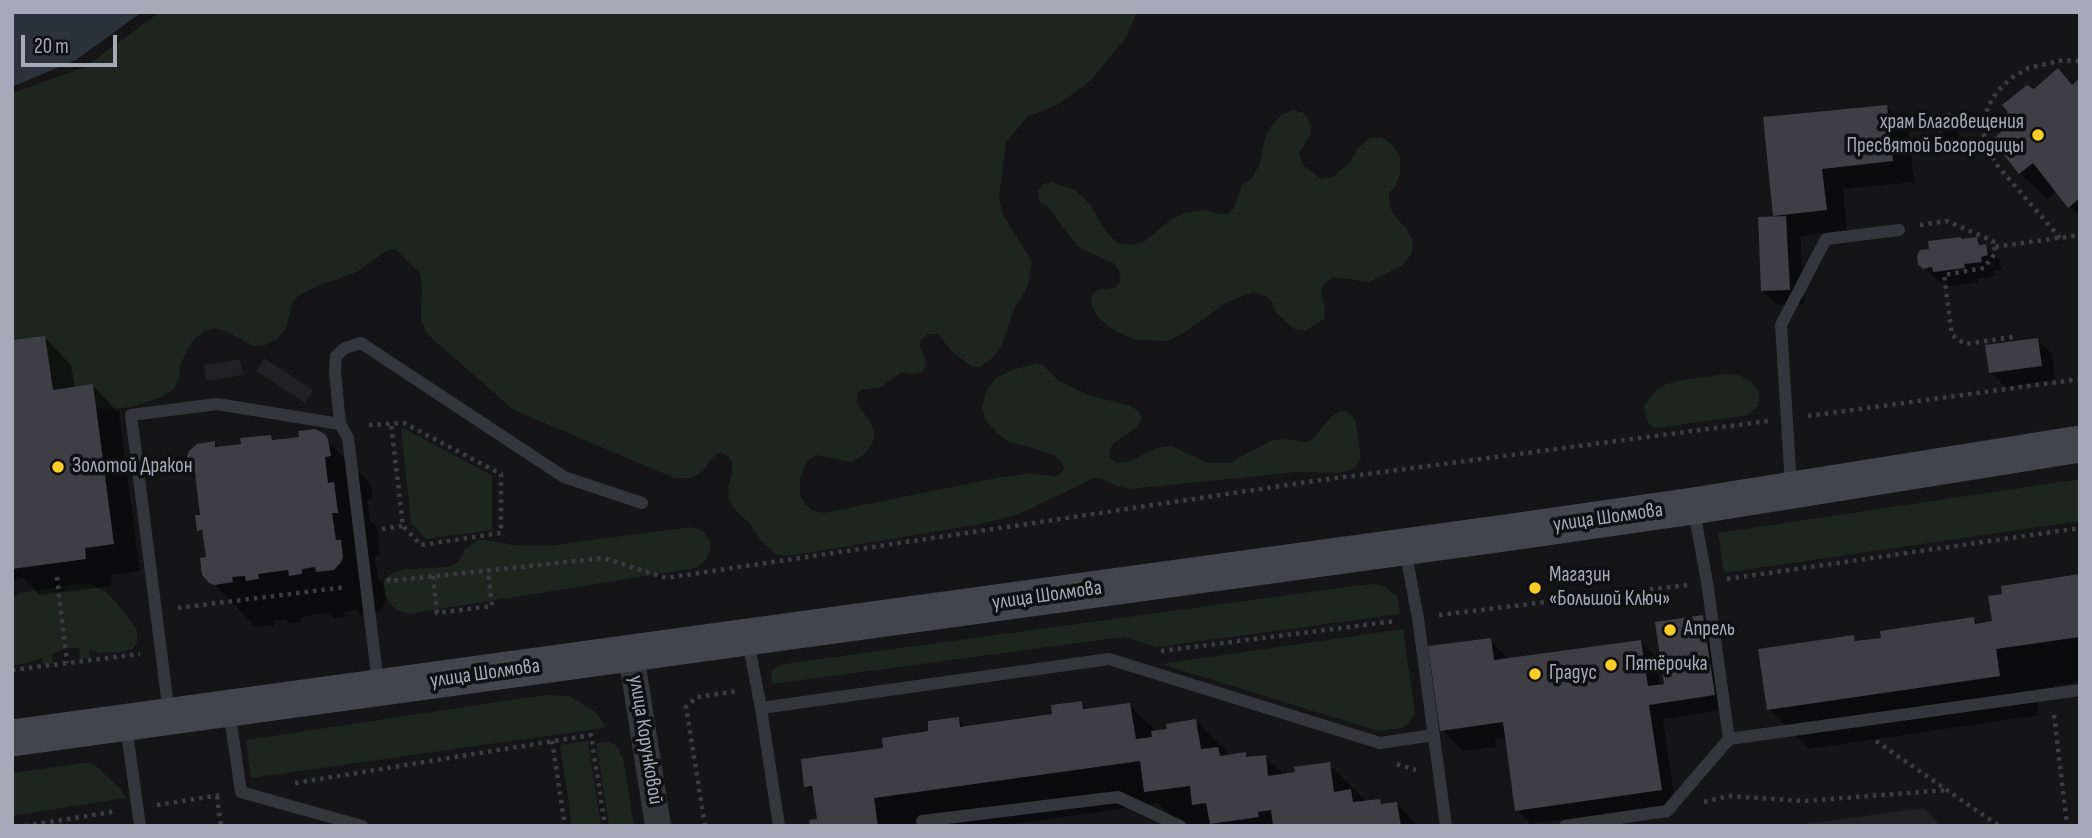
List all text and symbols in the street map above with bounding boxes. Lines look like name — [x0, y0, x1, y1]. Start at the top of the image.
scale bar — [24, 21, 121, 65]
text: 20 m — [34, 34, 69, 59]
place label: храм Благовещения Пресвятой Богородицы — [1846, 110, 2024, 160]
marker: храм Благовещения Пресвятой Богородицы — [2030, 127, 2046, 143]
place label: Золотой Дракон — [72, 454, 193, 480]
marker: Золотой Дракон — [50, 459, 66, 475]
street label: улица Шолмова — [1551, 498, 1665, 538]
place label: Магазин «Большой Ключ» — [1549, 563, 1670, 613]
street label: улица Шолмова — [990, 576, 1104, 616]
marker: Магазин «Большой Ключ» — [1527, 580, 1543, 596]
place label: Апрель — [1684, 617, 1735, 643]
marker: Апрель — [1662, 622, 1678, 638]
place label: Пятёрочка — [1625, 652, 1708, 678]
street label: улица Шолмова — [428, 654, 542, 694]
marker: Пятёрочка — [1603, 657, 1619, 673]
place label: Градус — [1549, 661, 1597, 687]
marker: Градус — [1527, 666, 1543, 682]
street label: улица Корунковой — [622, 674, 668, 806]

